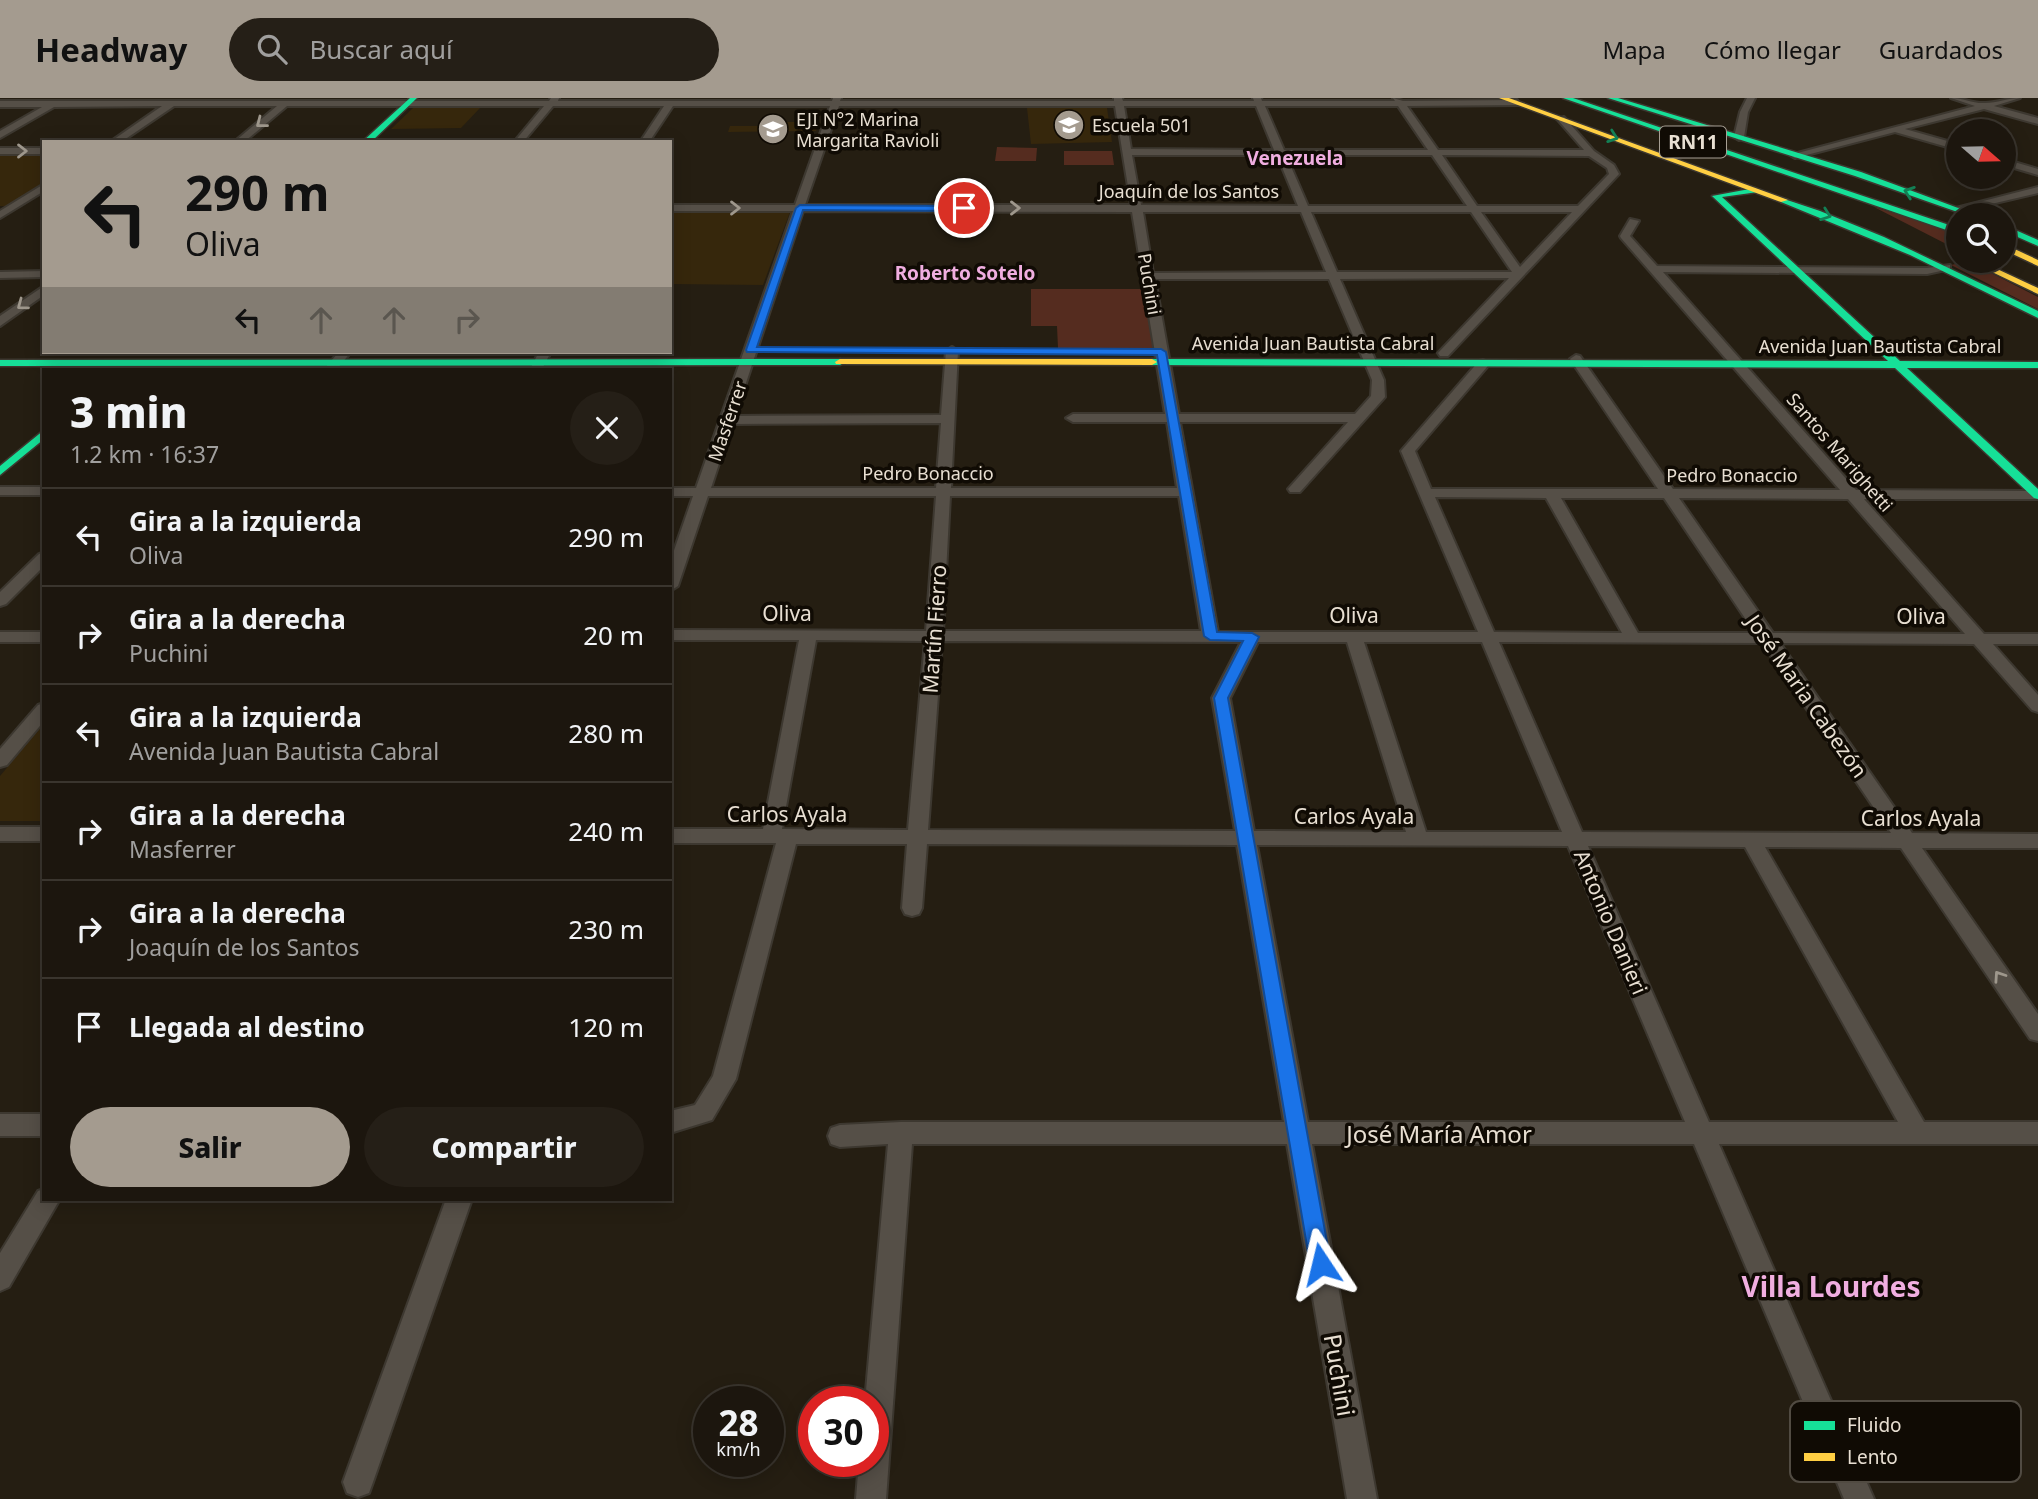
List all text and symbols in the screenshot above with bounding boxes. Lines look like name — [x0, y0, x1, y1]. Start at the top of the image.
search box — [229, 18, 719, 81]
text: Headway — [35, 27, 187, 72]
icon: search — [253, 30, 291, 68]
text: Buscar aquí — [309, 31, 453, 67]
text: Mapa — [1602, 33, 1666, 66]
text: Cómo llegar — [1704, 33, 1841, 66]
text: Guardados — [1879, 33, 2003, 66]
place label: EJI N°2 Marina Margarita Ravioli — [796, 107, 939, 152]
school or university icon: Escuela 501 — [1052, 108, 1086, 142]
school or university icon: EJI N°2 Marina Margarita Ravioli — [756, 112, 790, 146]
place label: Escuela 501 — [1092, 113, 1191, 137]
one-way arrow — [256, 115, 269, 128]
north arrow — [1946, 119, 2016, 189]
map controls — [1946, 119, 2016, 273]
road number: RN11 — [1660, 126, 1726, 158]
one-way arrow — [1606, 129, 1618, 143]
one-way arrow — [17, 143, 28, 159]
district label: Venezuela — [1247, 145, 1343, 171]
text: 290 m — [185, 159, 330, 225]
icon: left — [70, 168, 161, 259]
pin — [934, 178, 994, 238]
street label: Joaquín de los Santos — [1097, 179, 1279, 203]
one-way arrow — [1903, 186, 1915, 200]
icon: arrive — [945, 189, 983, 227]
one-way arrow — [730, 200, 741, 216]
one-way arrow — [1010, 200, 1021, 216]
button: search — [1946, 203, 2016, 273]
one-way arrow — [1820, 206, 1832, 220]
text: Oliva — [185, 222, 261, 265]
street label: Puchini — [1133, 251, 1167, 317]
district label: Roberto Sotelo — [895, 260, 1035, 286]
one-way arrow — [17, 297, 30, 310]
icon: left — [229, 301, 267, 339]
icon: ahead — [302, 301, 340, 339]
icon: ahead — [375, 301, 413, 339]
icon: right — [448, 301, 486, 339]
street label: Avenida Juan Bautista Cabral — [1192, 331, 1434, 355]
street label: Avenida Juan Bautista Cabral — [1759, 334, 2001, 358]
street label: Masferrer — [702, 377, 752, 464]
text: 3 min — [70, 383, 187, 440]
street label: Santos Marighetti — [1782, 387, 1898, 517]
button: close — [570, 391, 644, 465]
text: 1.2 km · 16:37 — [70, 438, 219, 470]
street label: Pedro Bonaccio — [862, 461, 994, 485]
street label: Pedro Bonaccio — [1666, 463, 1798, 487]
text: Gira a la izquierda — [129, 503, 362, 539]
icon: left — [70, 518, 108, 556]
text: 290 m — [568, 519, 644, 555]
text: Oliva — [129, 539, 183, 571]
street label: Martín Fierro — [916, 564, 952, 694]
street label: Oliva — [762, 599, 812, 627]
text: Gira a la derecha — [129, 601, 346, 637]
street label: Oliva — [1329, 601, 1379, 629]
street label: Oliva — [1896, 602, 1946, 630]
street label: José Maria Cabezón — [1739, 607, 1874, 783]
icon: right — [70, 616, 108, 654]
text: 20 m — [583, 617, 644, 653]
text: Puchini — [129, 637, 208, 669]
text: Gira a la izquierda — [129, 699, 362, 735]
icon: left — [70, 714, 108, 752]
text: 280 m — [568, 715, 644, 751]
text: Avenida Juan Bautista Cabral — [129, 735, 439, 767]
text: Gira a la derecha — [129, 797, 346, 833]
street label: Carlos Ayala — [727, 800, 847, 828]
street label: Carlos Ayala — [1294, 802, 1414, 830]
street label: Carlos Ayala — [1861, 804, 1981, 832]
icon: right — [70, 812, 108, 850]
text: 240 m — [568, 813, 644, 849]
text: Masferrer — [129, 833, 236, 865]
street label: Antonio Danieri — [1568, 845, 1654, 999]
text: Gira a la derecha — [129, 895, 346, 931]
icon: right — [70, 910, 108, 948]
text: 230 m — [568, 911, 644, 947]
text: Joaquín de los Santos — [129, 931, 360, 963]
one-way arrow — [1995, 971, 2007, 984]
icon: arrive — [70, 1008, 108, 1046]
text: Llegada al destino — [129, 1009, 365, 1045]
text: 120 m — [568, 1009, 644, 1045]
button: Salir — [70, 1107, 350, 1187]
button: Compartir — [364, 1107, 644, 1187]
street label: José María Amor — [1344, 1117, 1532, 1150]
position arrow — [1284, 1227, 1358, 1301]
district label: Villa Lourdes — [1741, 1267, 1921, 1305]
street label: Puchini — [1317, 1331, 1363, 1419]
speed limit sign: 30 — [798, 1386, 889, 1477]
text: 28 — [718, 1399, 759, 1446]
legend — [1790, 1401, 2021, 1482]
text: Fluido — [1847, 1412, 1902, 1438]
text: km/h — [716, 1437, 761, 1461]
text: Lento — [1847, 1444, 1898, 1470]

